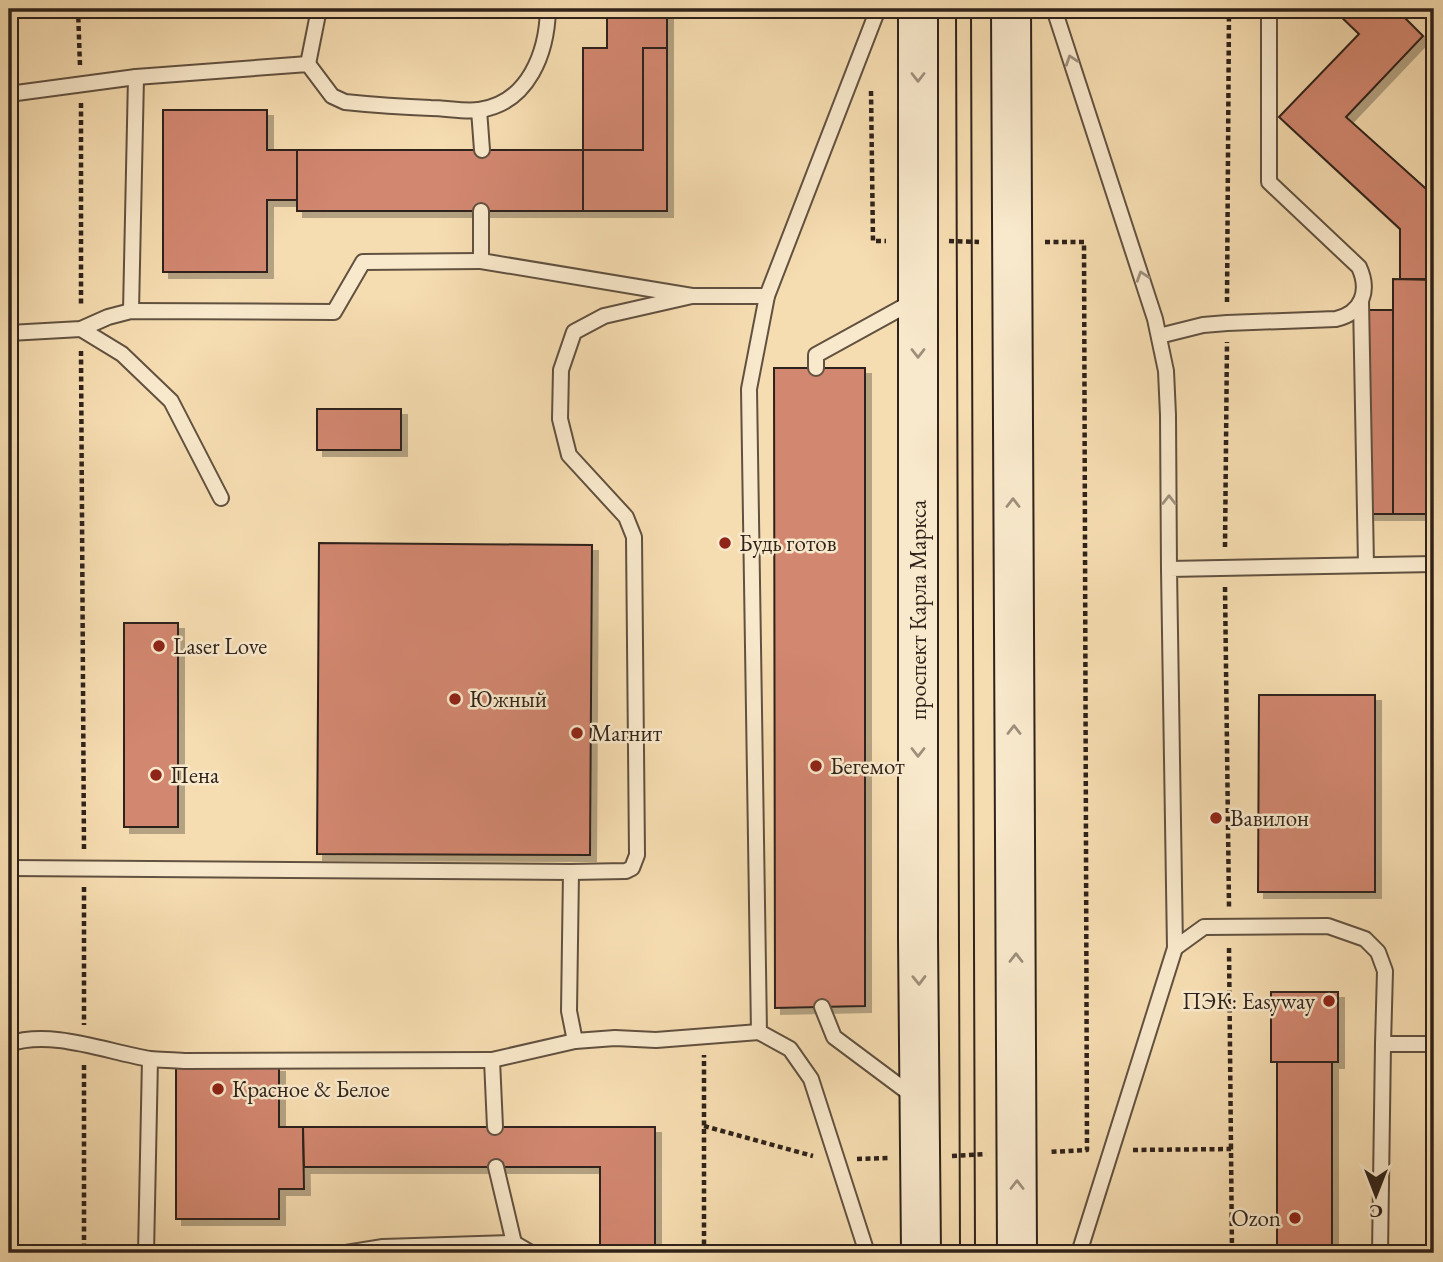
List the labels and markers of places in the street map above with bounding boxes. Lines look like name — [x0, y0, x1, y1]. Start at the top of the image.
place label: Будь готов — [739, 528, 837, 558]
marker: Будь готов — [717, 535, 733, 551]
place label: Laser Love — [173, 631, 267, 661]
marker: Laser Love — [151, 638, 167, 654]
place label: Южный — [469, 684, 547, 714]
marker: Южный — [447, 691, 463, 707]
place label: Магнит — [591, 718, 663, 748]
marker: Магнит — [569, 725, 585, 741]
place label: Бегемот — [830, 751, 905, 781]
marker: Бегемот — [808, 758, 824, 774]
place label: Пена — [170, 760, 220, 790]
marker: Пена — [148, 767, 164, 783]
place label: Вавилон — [1230, 803, 1309, 833]
marker: Вавилон — [1208, 810, 1224, 826]
place label: ПЭК: Easyway — [1182, 986, 1316, 1016]
marker: ПЭК: Easyway — [1321, 993, 1337, 1009]
place label: Красное & Белое — [232, 1074, 390, 1104]
marker: Красное & Белое — [210, 1081, 226, 1097]
place label: Ozon — [1231, 1203, 1281, 1233]
marker: Ozon — [1287, 1210, 1303, 1226]

